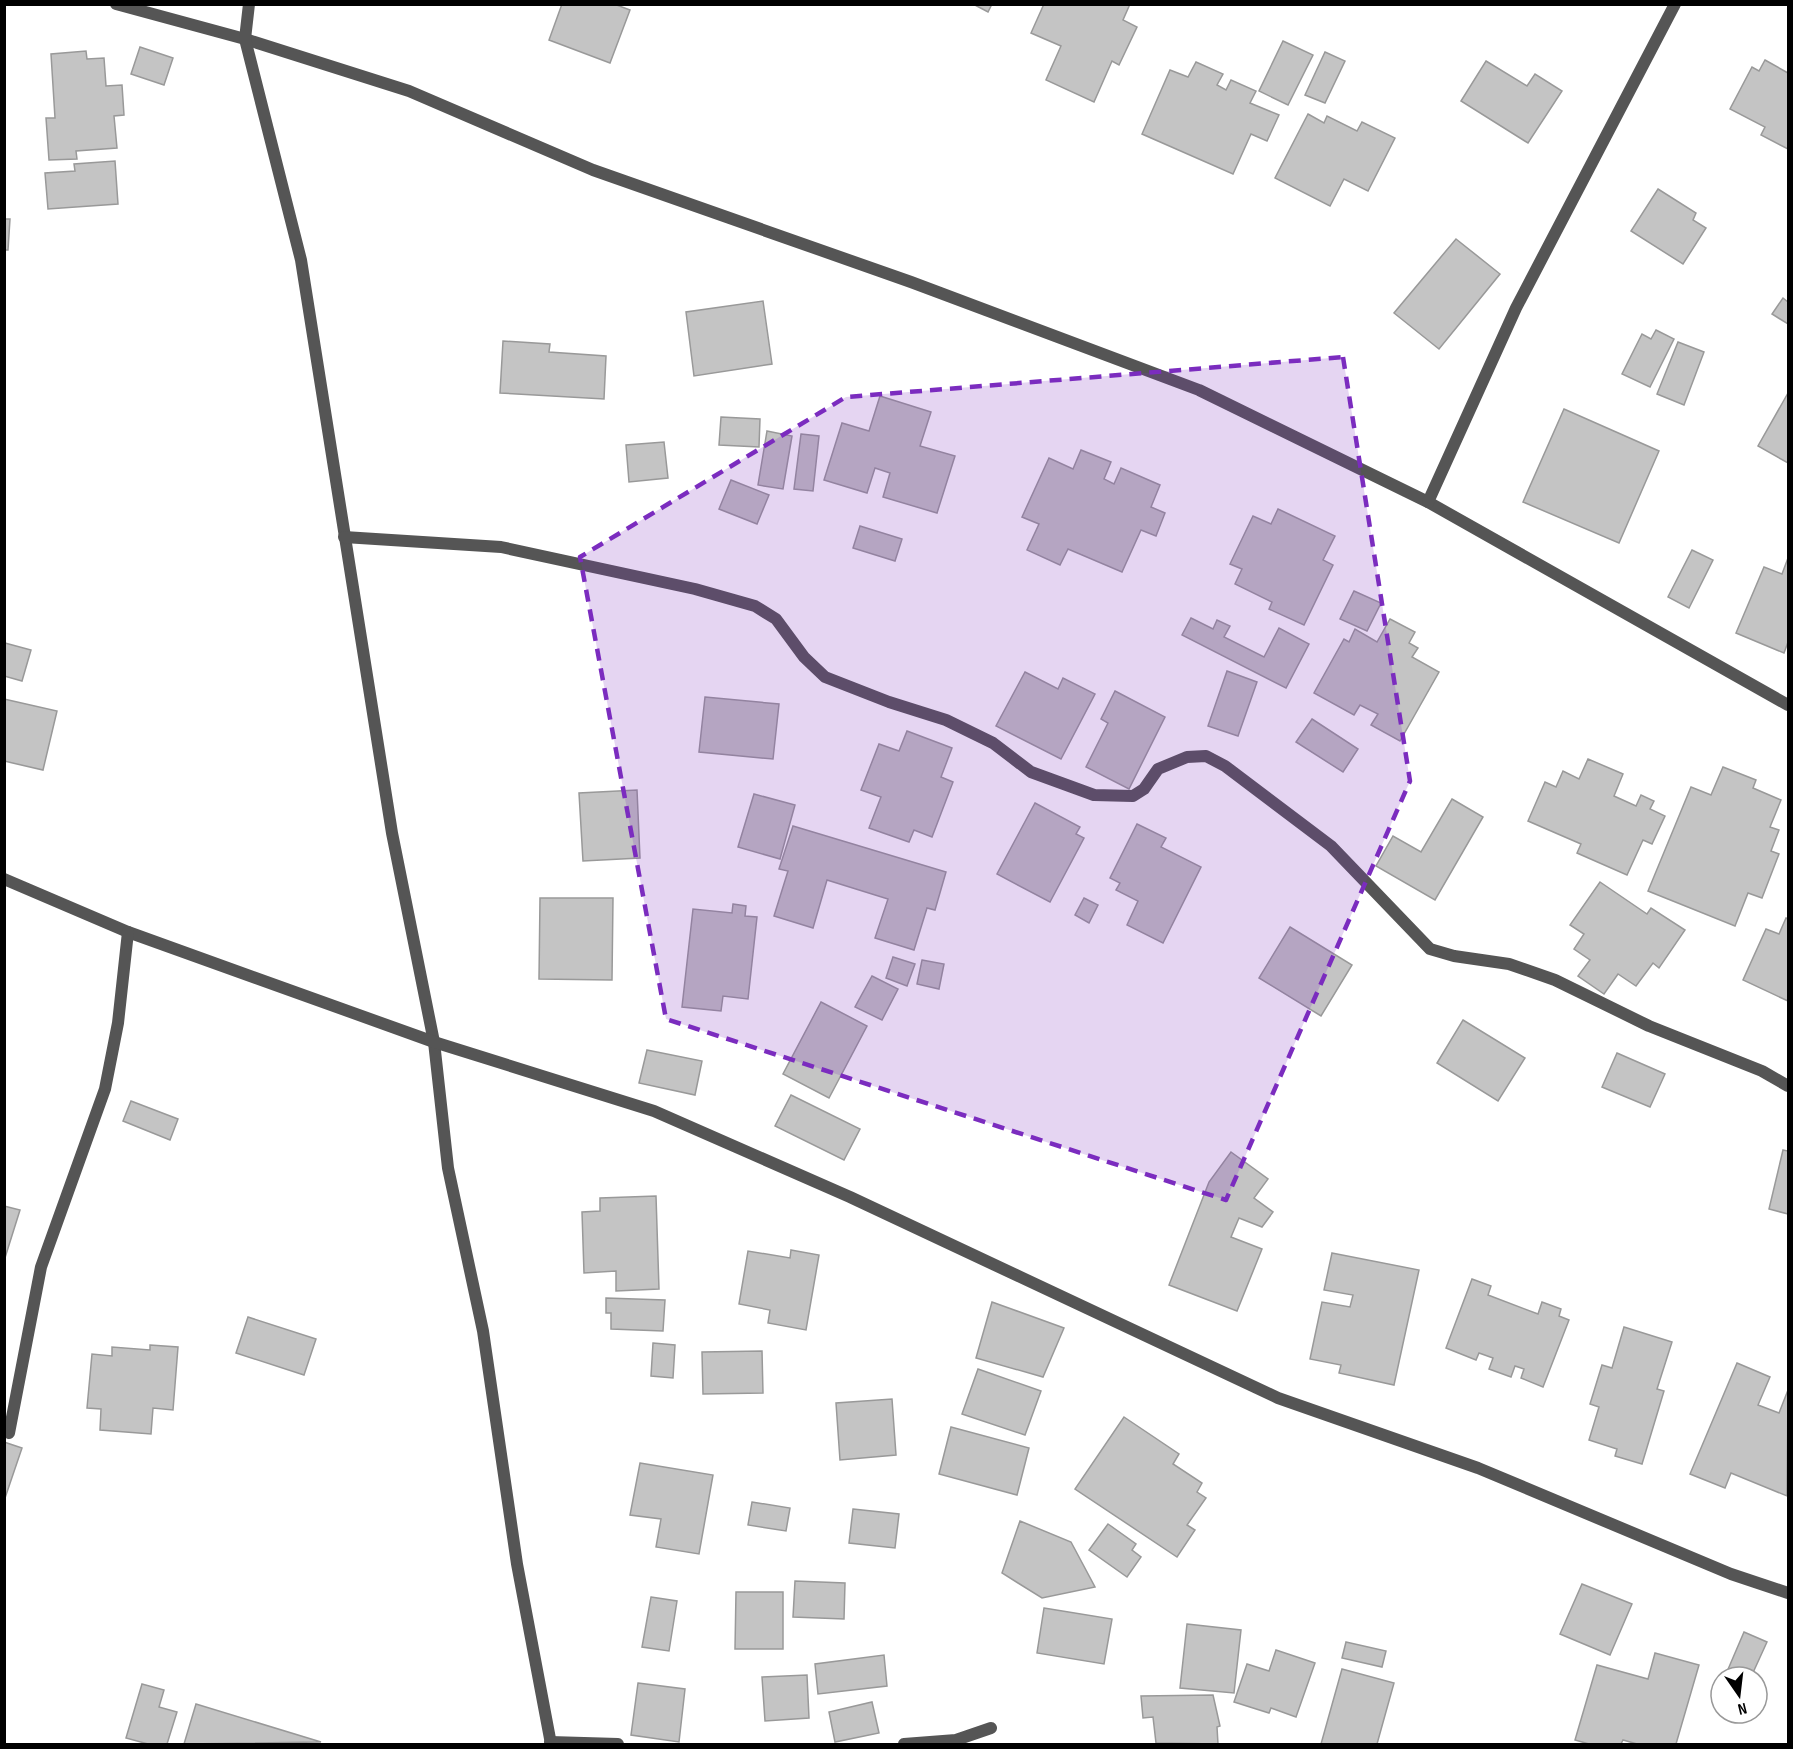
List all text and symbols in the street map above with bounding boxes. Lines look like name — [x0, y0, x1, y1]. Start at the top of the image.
north arrow — [1709, 1665, 1769, 1725]
text: N — [1736, 1698, 1749, 1718]

